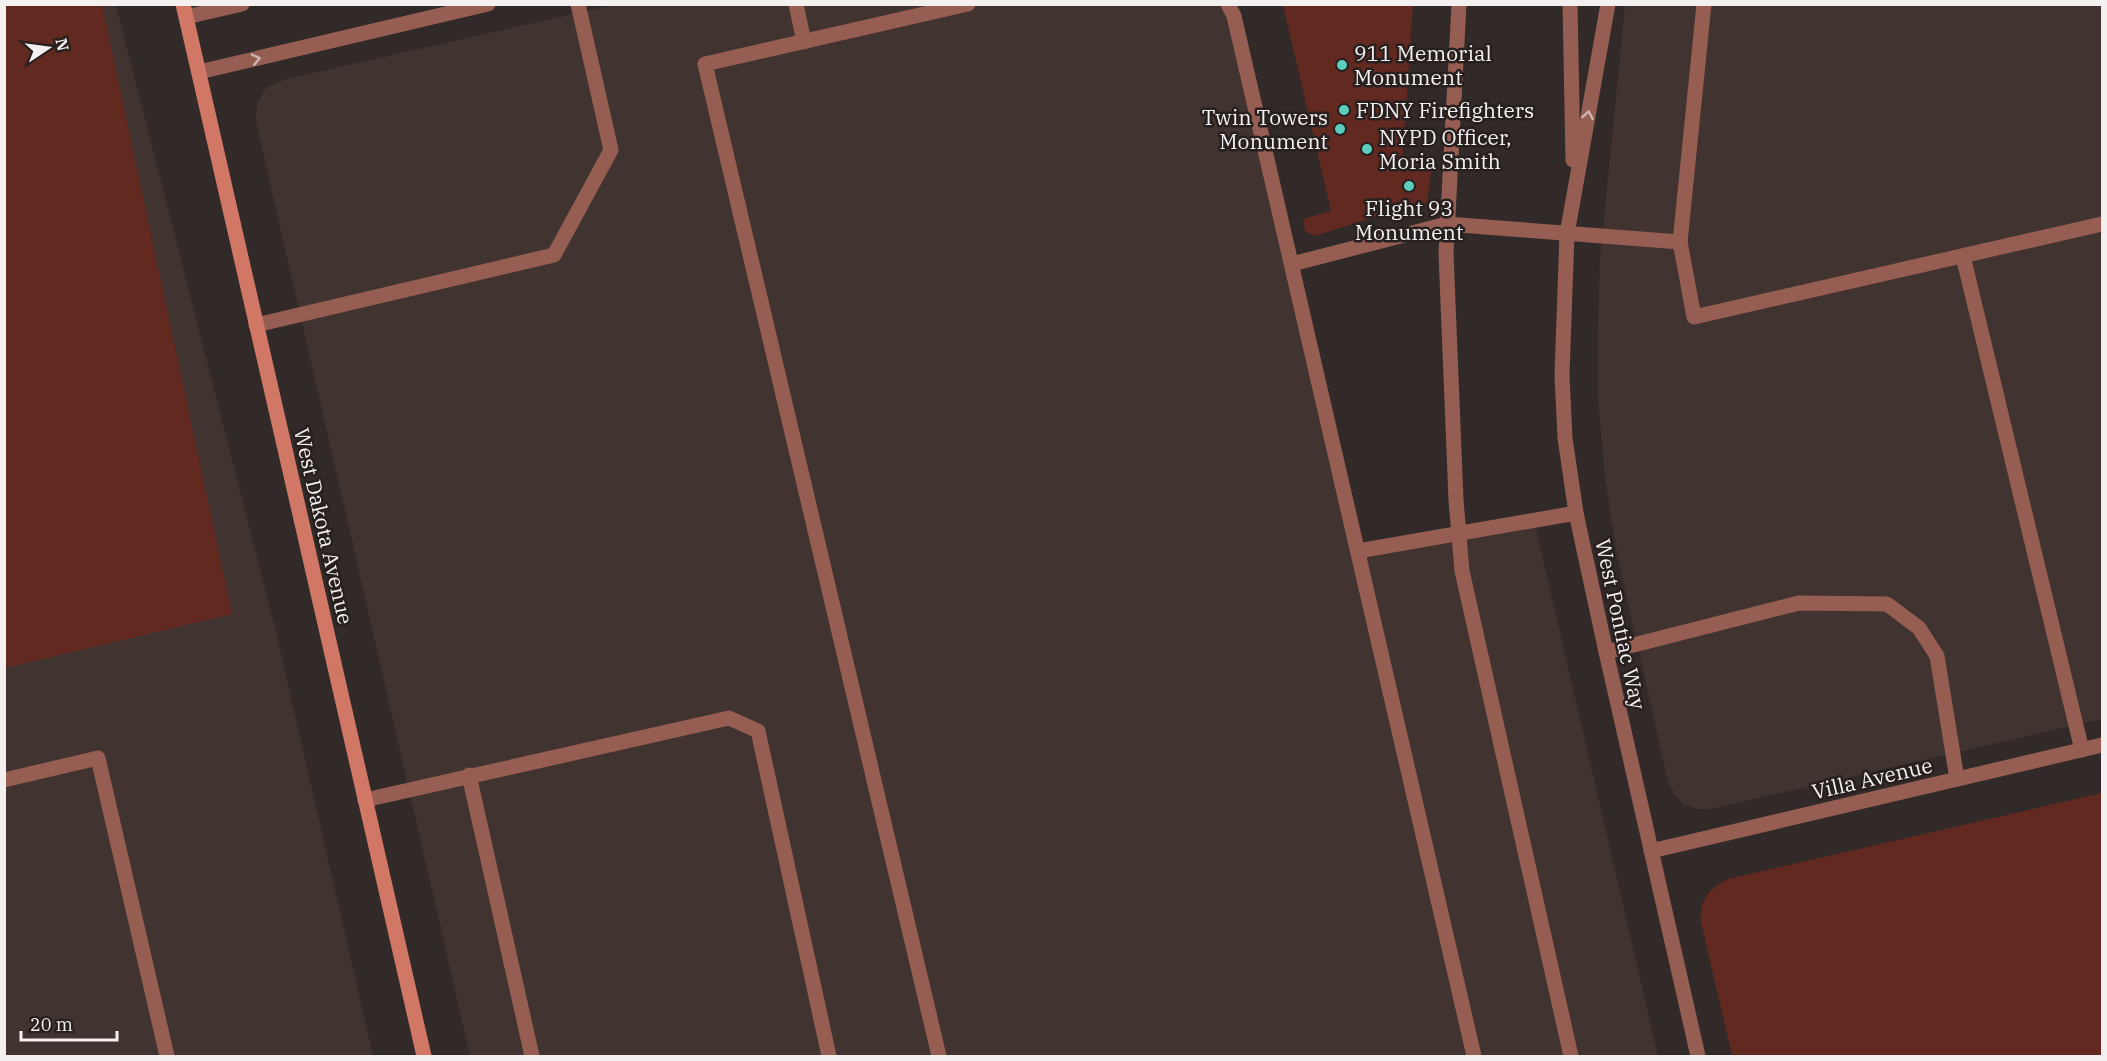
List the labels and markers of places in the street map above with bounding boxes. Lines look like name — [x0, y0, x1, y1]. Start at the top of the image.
place label: 911 Memorial Monument — [1354, 39, 1492, 91]
marker: 911 Memorial Monument — [1335, 58, 1349, 72]
place label: FDNY Firefighters — [1356, 96, 1534, 124]
place label: Twin Towers Monument — [1202, 103, 1328, 155]
marker: FDNY Firefighters — [1337, 103, 1351, 117]
marker: Twin Towers Monument — [1333, 122, 1347, 136]
place label: NYPD Officer, Moria Smith — [1379, 123, 1512, 175]
marker: NYPD Officer, Moria Smith — [1360, 142, 1374, 156]
marker: Flight 93 Monument — [1402, 179, 1416, 193]
place label: Flight 93 Monument — [1355, 194, 1463, 246]

